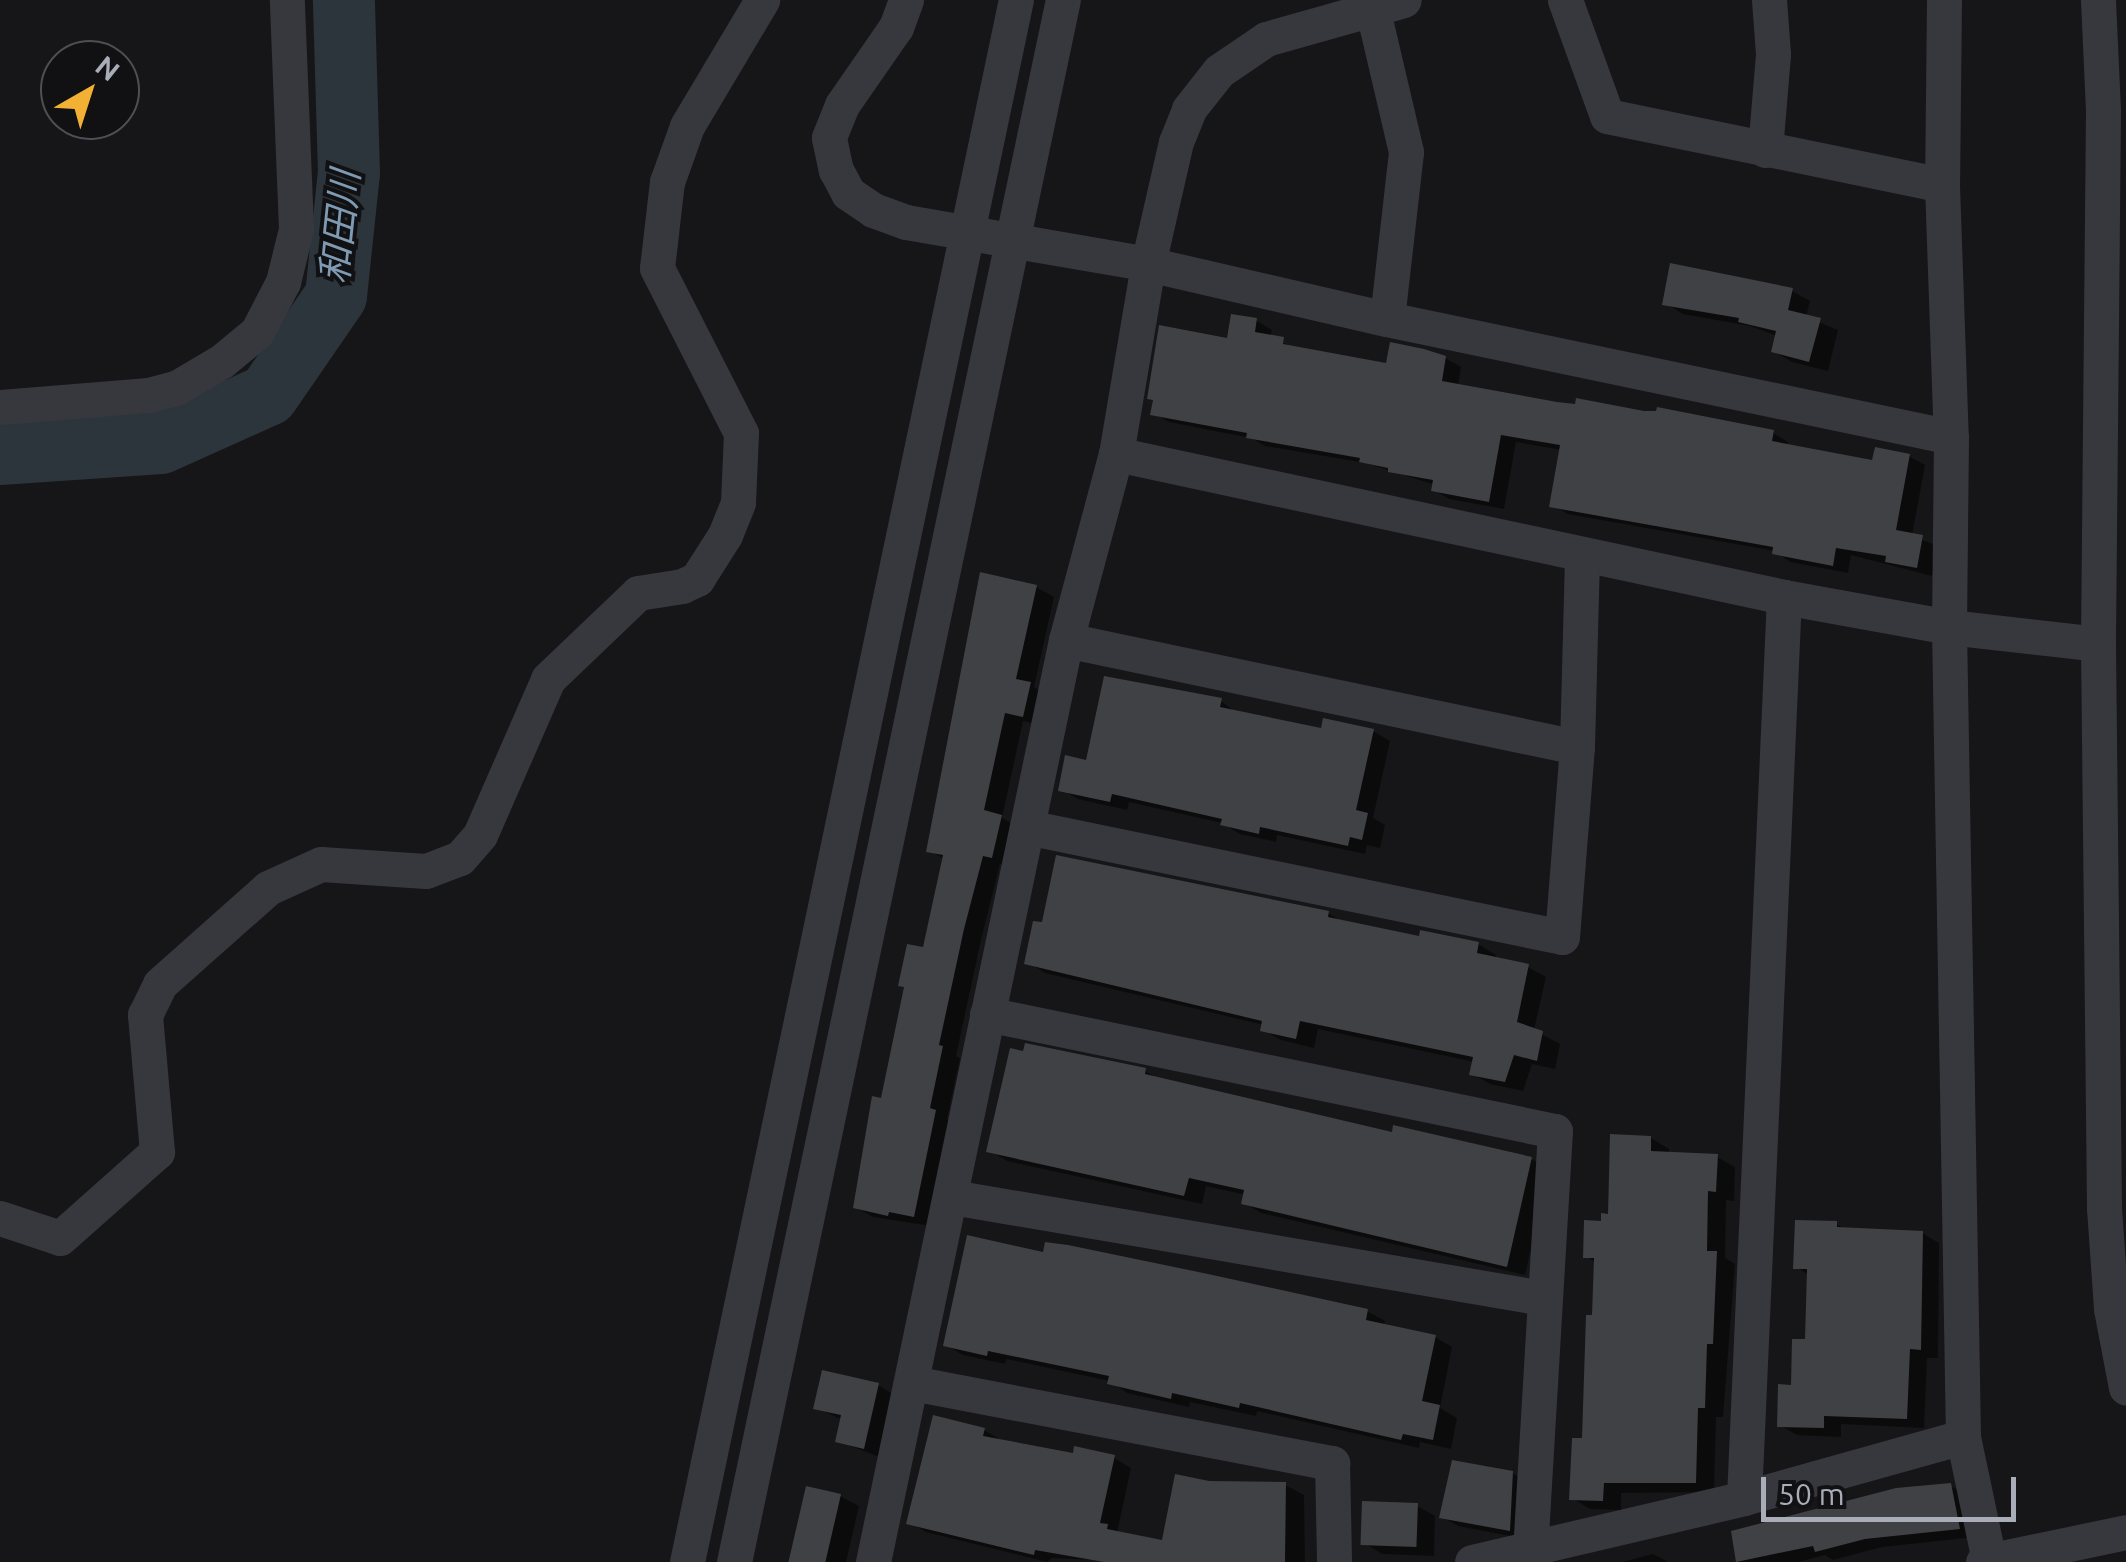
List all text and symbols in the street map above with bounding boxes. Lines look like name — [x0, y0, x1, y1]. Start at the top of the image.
north arrow — [40, 40, 140, 140]
text: N — [90, 49, 126, 86]
water label: 和田川 — [311, 168, 369, 286]
scale bar — [1766, 1457, 2021, 1519]
text: 50 m — [1778, 1477, 1845, 1511]

